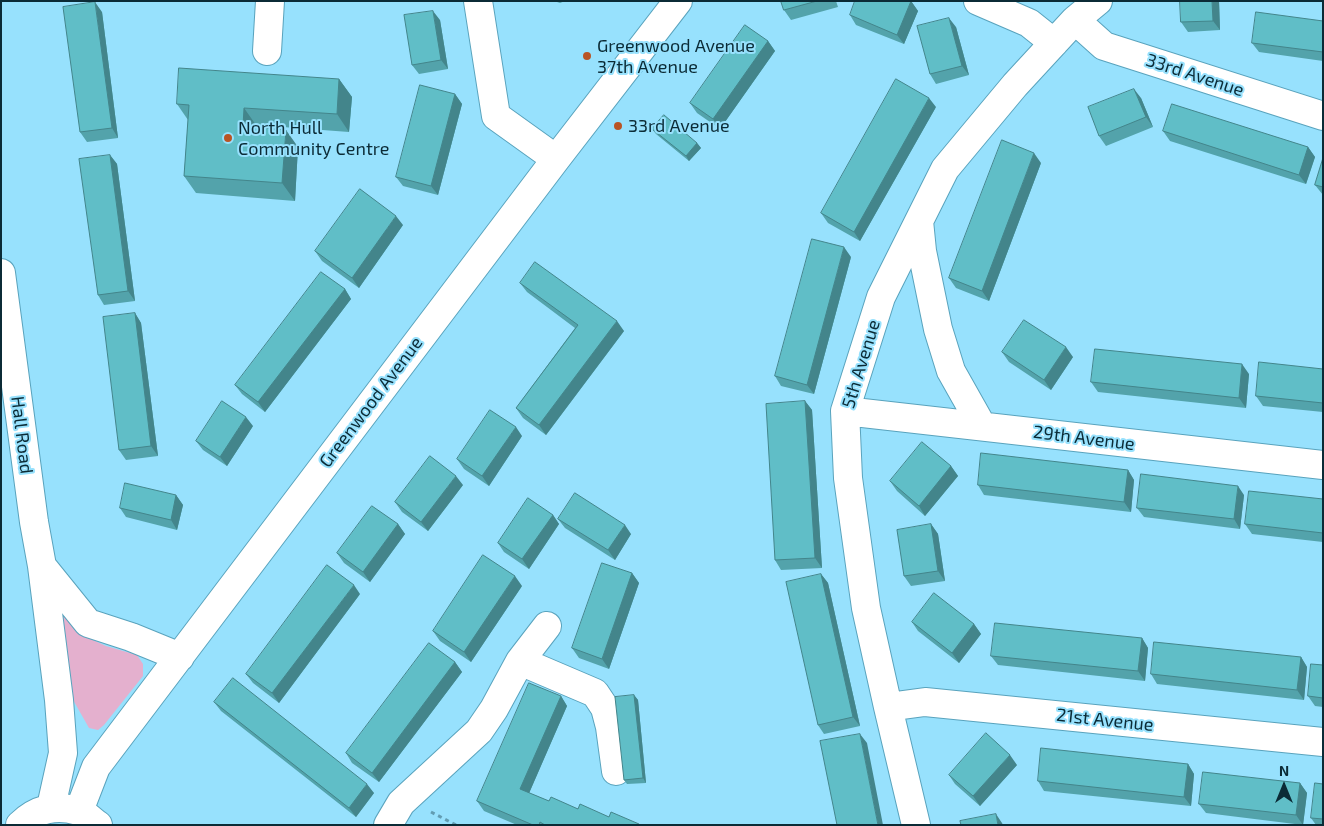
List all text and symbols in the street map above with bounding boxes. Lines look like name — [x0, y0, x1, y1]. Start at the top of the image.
place label: Greenwood Avenue 37th Avenue — [597, 35, 755, 78]
street label: 33rd Avenue — [1143, 49, 1247, 101]
marker: Greenwood Avenue 37th Avenue — [581, 50, 593, 62]
place label: 33rd Avenue — [628, 115, 730, 137]
place label: North Hull Community Centre — [238, 117, 389, 160]
marker: 33rd Avenue — [612, 120, 624, 132]
marker: North Hull Community Centre — [222, 132, 234, 144]
street label: 5th Avenue — [837, 317, 885, 411]
street label: Greenwood Avenue — [315, 332, 427, 472]
street label: Hall Road — [7, 395, 37, 475]
street label: 29th Avenue — [1032, 421, 1136, 455]
street label: 21st Avenue — [1055, 704, 1155, 736]
north arrow — [1259, 761, 1309, 811]
text: N — [1279, 762, 1289, 779]

